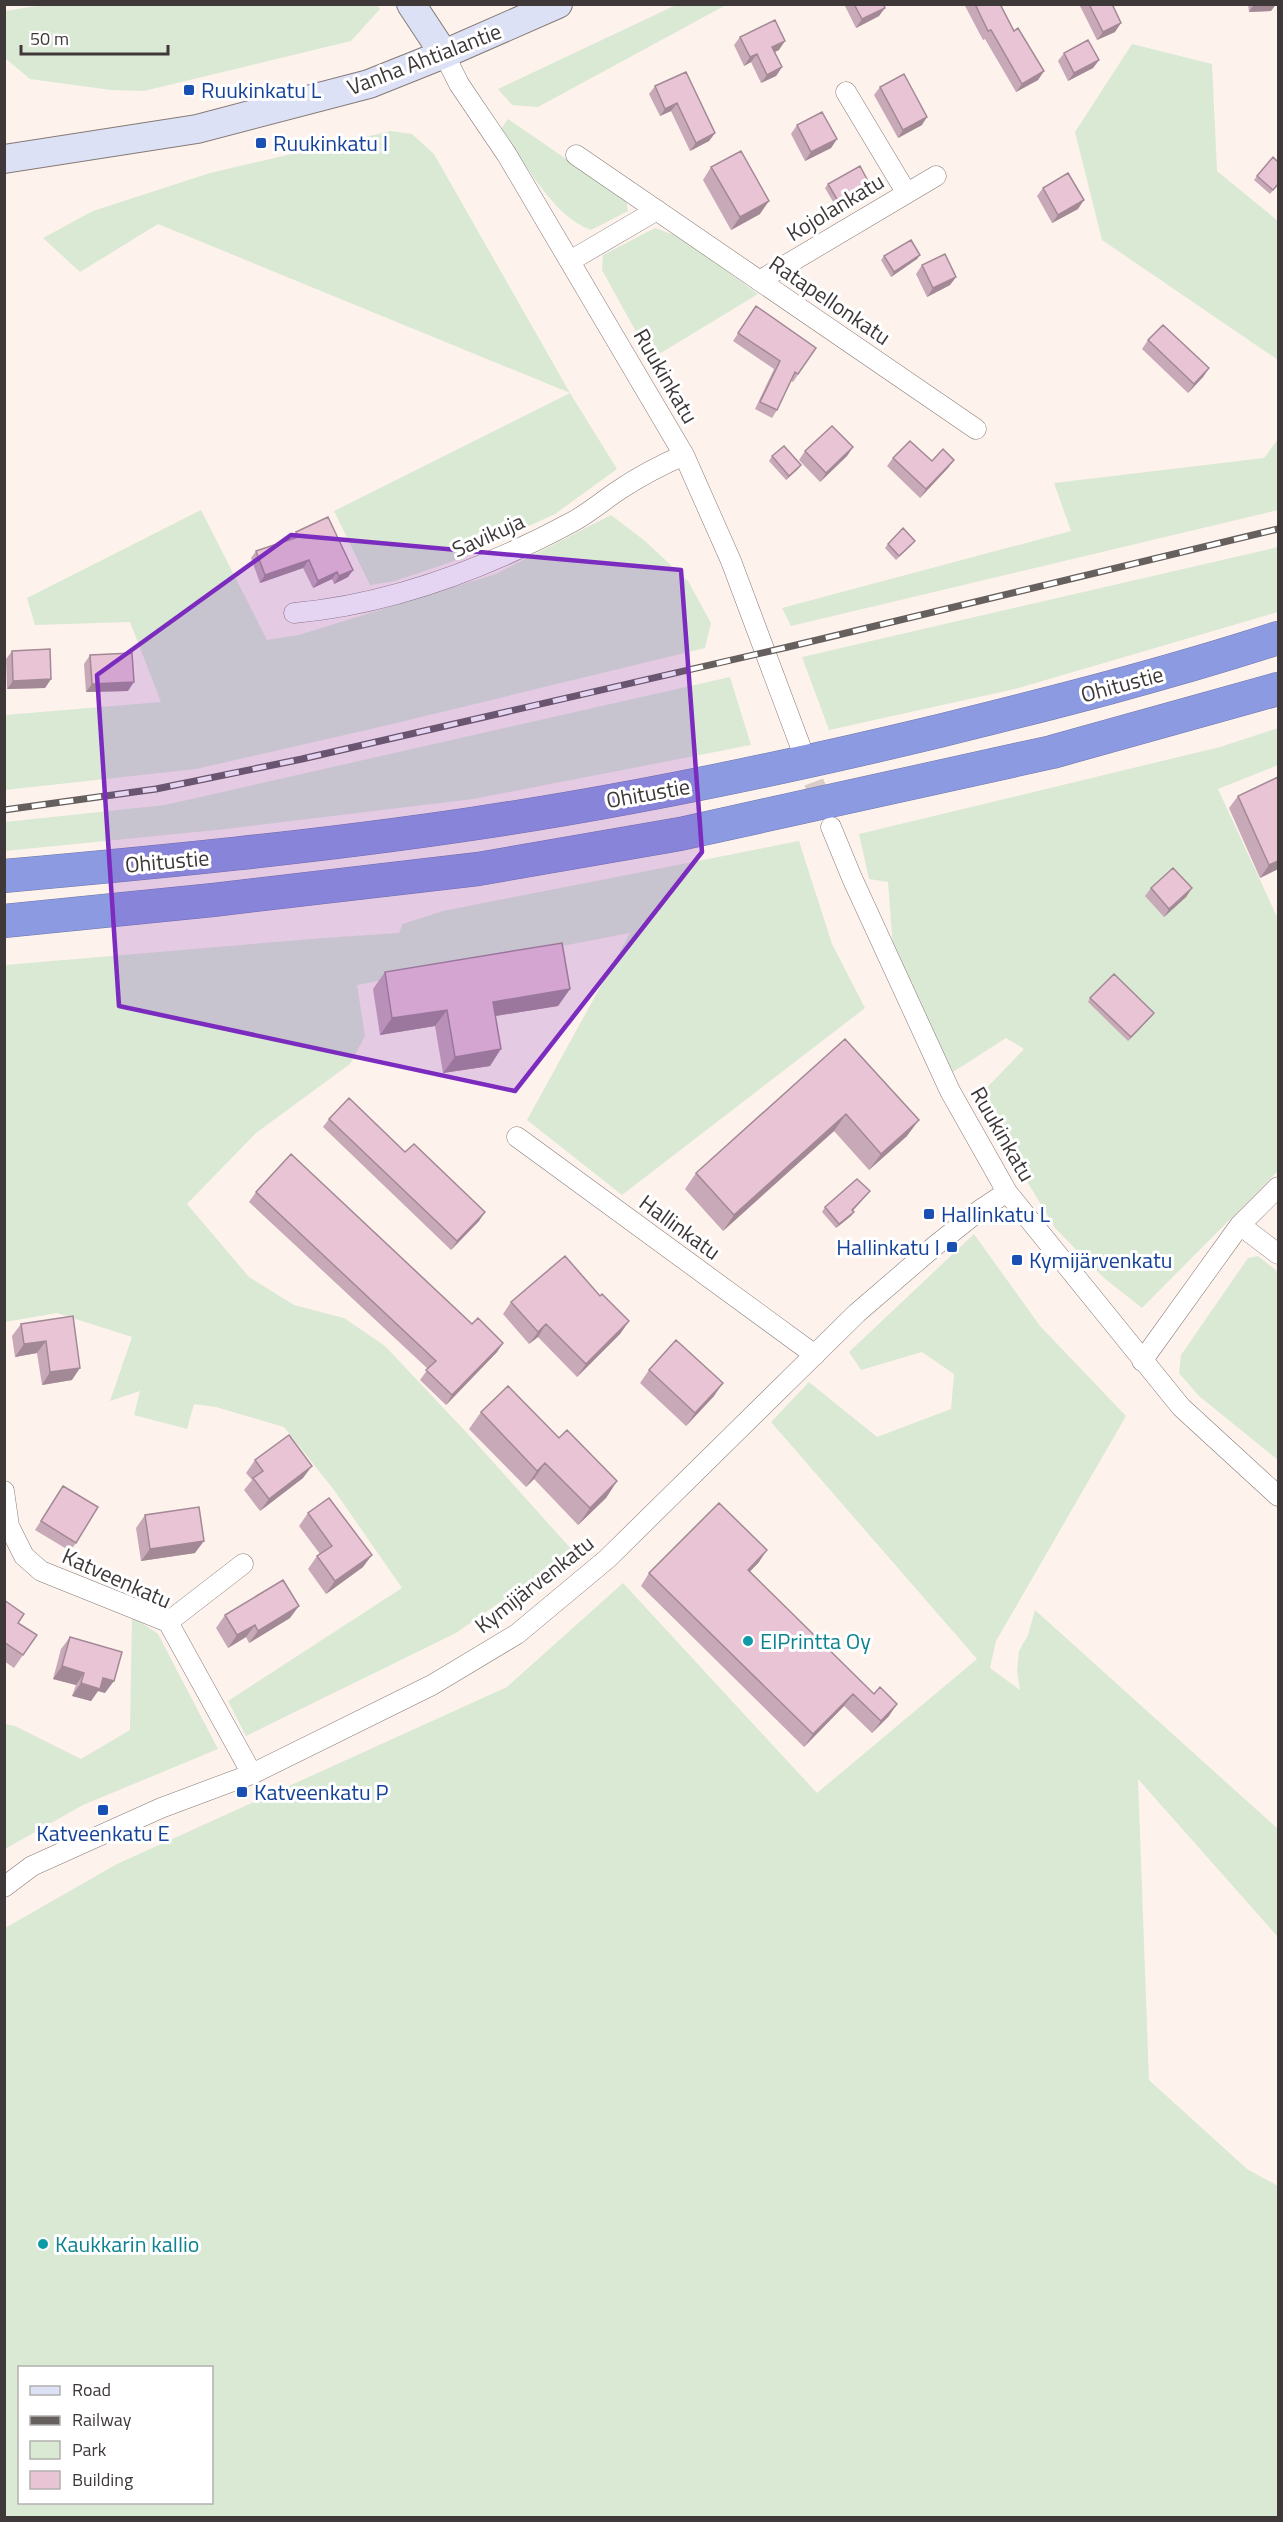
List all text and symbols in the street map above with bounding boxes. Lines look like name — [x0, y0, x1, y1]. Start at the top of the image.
street label: Vanha Ahtialantie — [342, 14, 506, 104]
scale bar — [21, 18, 168, 56]
text: 50 m — [30, 25, 69, 52]
place label: Ruukinkatu L — [201, 73, 322, 107]
marker: Ruukinkatu L — [182, 83, 196, 97]
place label: Ruukinkatu I — [273, 126, 388, 160]
marker: Ruukinkatu I — [254, 136, 268, 150]
street label: Kojolankatu — [780, 164, 890, 250]
street label: Ratapellonkatu — [762, 247, 898, 353]
street label: Ruukinkatu — [625, 322, 707, 430]
street label: Savikuja — [446, 504, 530, 566]
street label: Ohitustie — [1077, 657, 1167, 711]
street label: Ohitustie — [603, 769, 693, 817]
street label: Ohitustie — [123, 840, 211, 882]
street label: Ruukinkatu — [962, 1080, 1044, 1188]
street label: Hallinkatu — [632, 1186, 728, 1268]
place label: Hallinkatu L — [941, 1197, 1050, 1231]
marker: Hallinkatu L — [922, 1207, 936, 1221]
place label: Hallinkatu I — [836, 1230, 940, 1264]
marker: Hallinkatu I — [945, 1240, 959, 1254]
place label: Kymijärvenkatu — [1029, 1243, 1172, 1277]
marker: Kymijärvenkatu — [1010, 1253, 1024, 1267]
street label: Kymijärvenkatu — [467, 1526, 601, 1642]
street label: Katveenkatu — [57, 1539, 177, 1617]
place label: ElPrintta Oy — [760, 1624, 871, 1658]
marker: ElPrintta Oy — [741, 1634, 755, 1648]
place label: Katveenkatu P — [254, 1775, 388, 1809]
marker: Katveenkatu P — [235, 1785, 249, 1799]
marker: Katveenkatu E — [96, 1803, 110, 1817]
place label: Katveenkatu E — [36, 1816, 170, 1850]
place label: Kaukkarin kallio — [55, 2227, 199, 2261]
marker: Kaukkarin kallio — [36, 2237, 50, 2251]
legend — [18, 2366, 213, 2504]
text: Road — [72, 2376, 111, 2403]
text: Railway — [72, 2406, 132, 2433]
text: Park — [72, 2436, 107, 2463]
text: Building — [72, 2466, 133, 2493]

